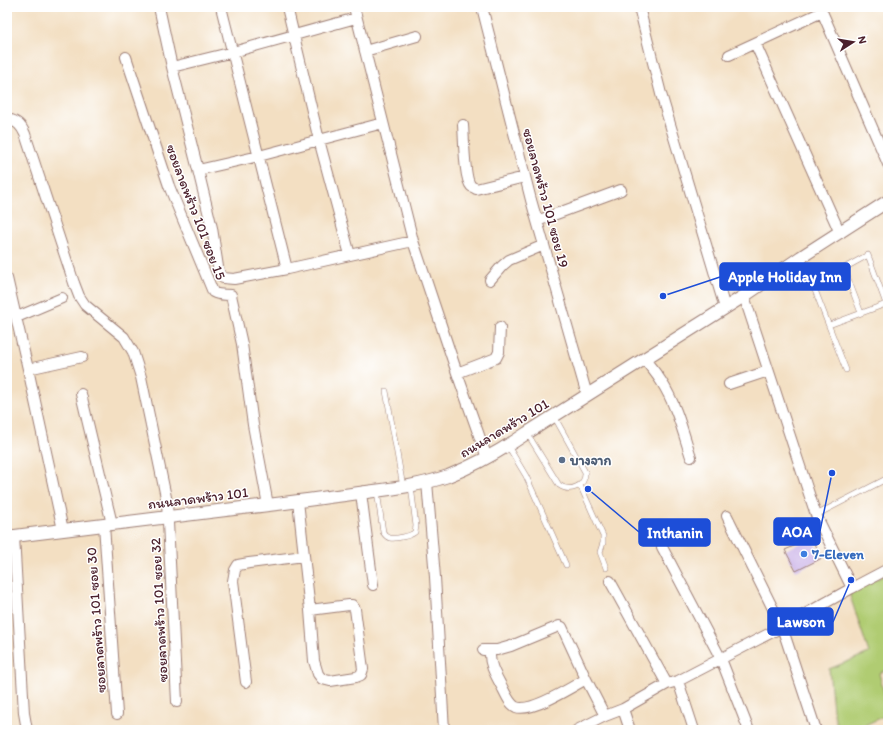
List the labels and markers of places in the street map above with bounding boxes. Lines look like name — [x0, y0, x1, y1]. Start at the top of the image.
callout: Apple Holiday Inn — [720, 263, 850, 290]
place label: บางจาก — [569, 452, 611, 469]
marker: บางจาก — [557, 455, 567, 465]
callout: AOA — [774, 518, 820, 545]
callout: Inthanin — [639, 519, 710, 546]
place label: 7-Eleven — [811, 546, 864, 563]
marker: 7-Eleven — [799, 549, 809, 559]
callout: Lawson — [768, 608, 833, 635]

